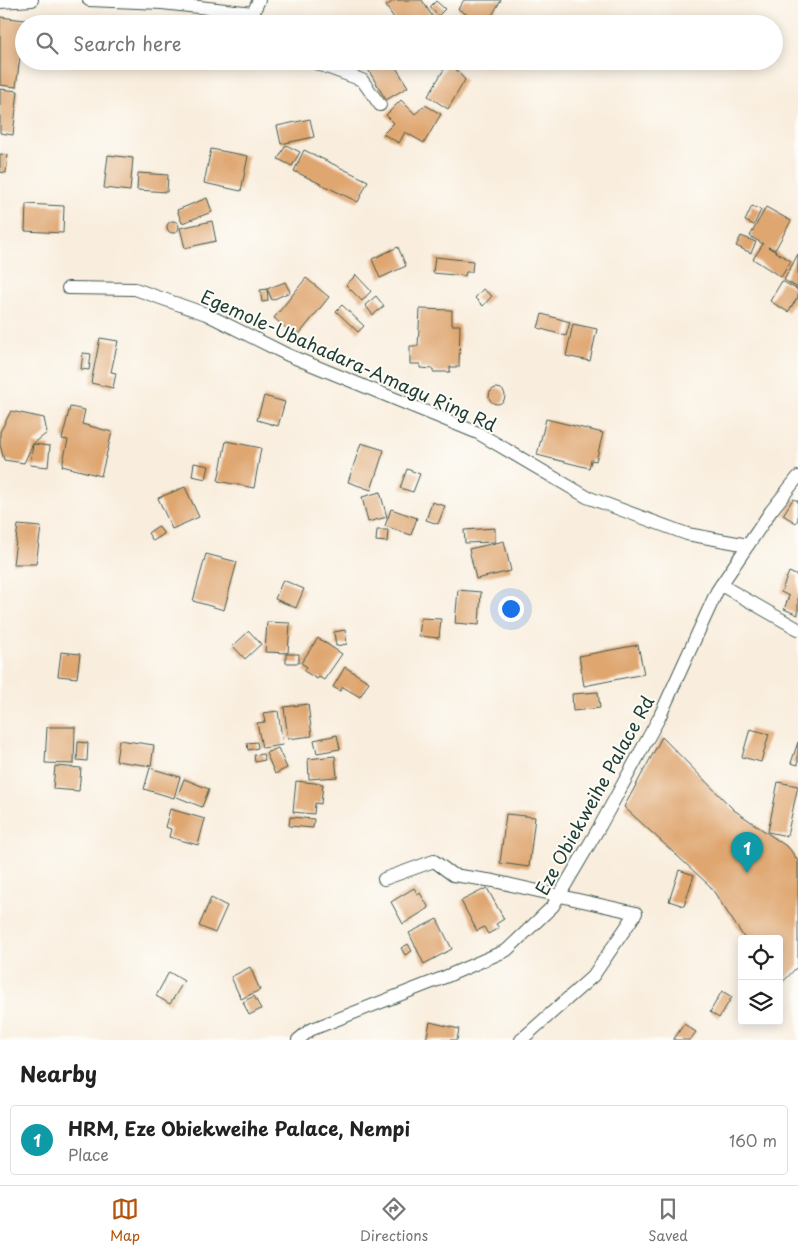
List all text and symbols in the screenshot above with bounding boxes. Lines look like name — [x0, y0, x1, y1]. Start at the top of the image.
search box — [15, 15, 783, 70]
icon: search — [33, 29, 61, 57]
text: Search here — [73, 29, 182, 57]
street label: Egemole-Ubahadara-Amagu Ring Rd — [197, 282, 501, 438]
your location — [498, 596, 524, 622]
street label: Eze Obiekweihe Palace Rd — [528, 690, 660, 900]
pin: 1 — [731, 832, 763, 873]
map controls — [738, 935, 783, 1025]
button: locate — [738, 935, 783, 980]
button: layers — [738, 980, 783, 1025]
text: Nearby — [20, 1057, 97, 1089]
text: HRM, Eze Obiekweihe Palace, Nempi — [68, 1114, 410, 1142]
text: 1 — [33, 1128, 41, 1152]
text: 160 m — [729, 1128, 777, 1152]
text: Place — [68, 1142, 109, 1166]
tab: Map — [110, 1195, 140, 1246]
tab: Directions — [360, 1195, 428, 1246]
tab: Saved — [648, 1195, 688, 1246]

